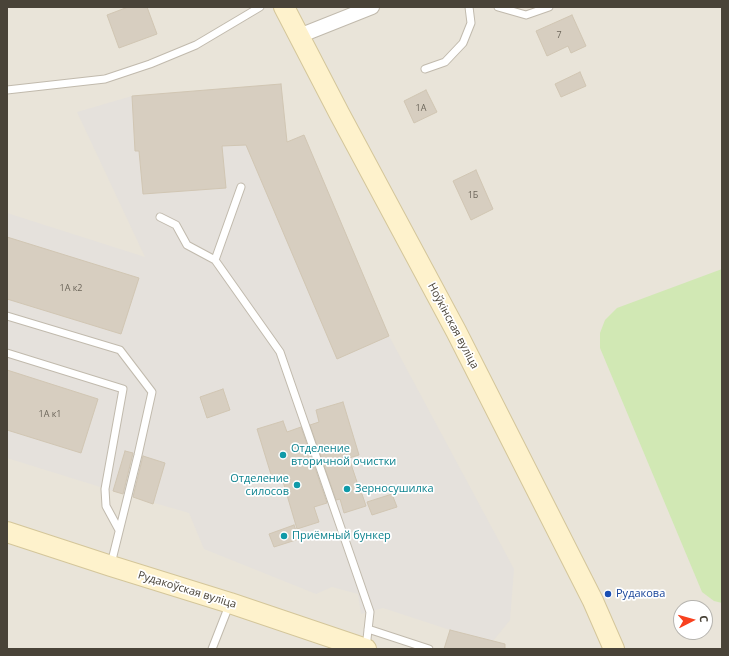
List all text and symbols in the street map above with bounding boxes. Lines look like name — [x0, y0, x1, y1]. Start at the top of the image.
house number: 7 — [556, 30, 562, 40]
house number: 1А — [416, 103, 426, 113]
house number: 1Б — [468, 190, 478, 200]
street label: Ноўкінская вуліца — [425, 281, 481, 371]
house number: 1А к2 — [60, 283, 82, 293]
house number: 1А к1 — [39, 409, 61, 419]
place label: Отделение вторичной очистки — [291, 442, 396, 468]
marker: Отделение вторичной очистки — [278, 450, 288, 460]
place label: Отделение силосов — [230, 472, 289, 498]
marker: Отделение силосов — [292, 480, 302, 490]
place label: Зерносушилка — [355, 482, 434, 496]
marker: Зерносушилка — [342, 484, 352, 494]
place label: Приёмный бункер — [292, 529, 391, 543]
marker: Приёмный бункер — [279, 531, 289, 541]
street label: Рудакоўская вуліца — [136, 569, 238, 611]
place label: Рудакова — [616, 587, 665, 601]
marker: Рудакова — [603, 589, 613, 599]
north arrow — [673, 600, 713, 640]
text: С — [697, 615, 712, 623]

